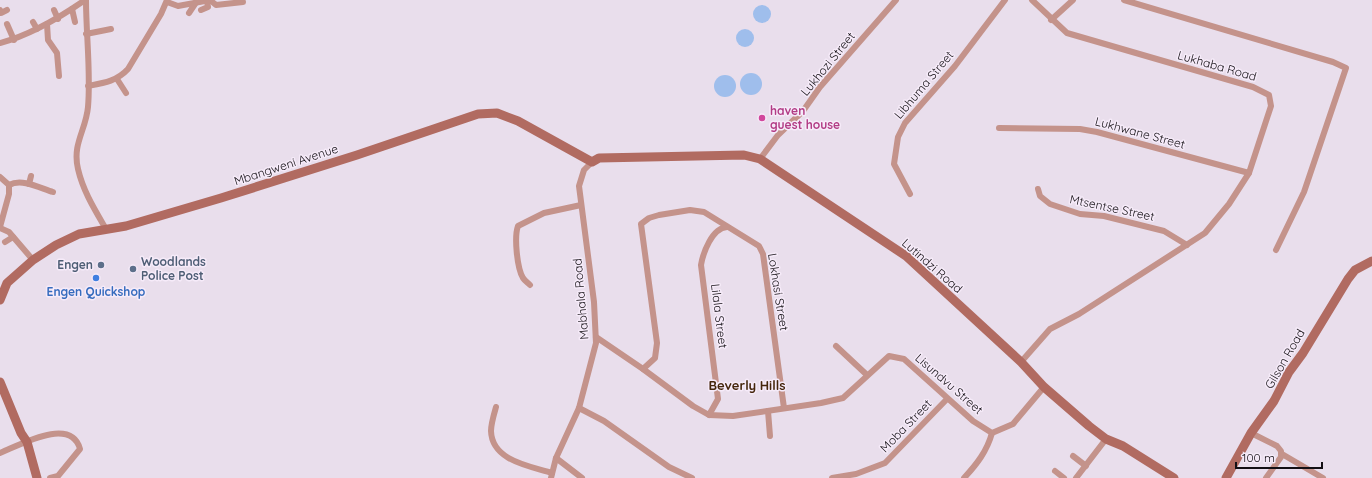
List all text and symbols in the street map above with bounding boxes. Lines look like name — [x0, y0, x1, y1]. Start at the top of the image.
street label: Lukhozi Street — [797, 29, 858, 99]
street label: Lukhaba Road — [1176, 47, 1258, 84]
street label: Libhuma Street — [891, 48, 956, 122]
place label: haven guest house — [770, 103, 840, 132]
marker: haven guest house — [757, 113, 767, 123]
street label: Lukhwane Street — [1093, 113, 1187, 152]
street label: Mbangweni Avenue — [232, 141, 340, 188]
street label: Mtsentse Street — [1068, 191, 1156, 224]
street label: Lutindzi Road — [899, 235, 966, 296]
street label: Lokhasi Street — [765, 252, 792, 332]
place label: Woodlands Police Post — [141, 254, 206, 283]
place label: Engen — [57, 257, 93, 272]
street label: Mabhala Road — [569, 258, 592, 340]
marker: Engen — [96, 260, 106, 270]
marker: Woodlands Police Post — [128, 264, 138, 274]
marker: Engen Quickshop — [91, 273, 101, 283]
street label: Lilala Street — [708, 283, 731, 349]
place label: Engen Quickshop — [47, 284, 146, 299]
street label: Gilson Road — [1261, 326, 1308, 391]
street label: Lisundvu Street — [912, 350, 986, 417]
district label: Beverly Hills — [709, 377, 785, 393]
street label: Moba Street — [877, 396, 935, 455]
scale bar — [1236, 444, 1322, 470]
text: 100 m — [1242, 450, 1275, 465]

